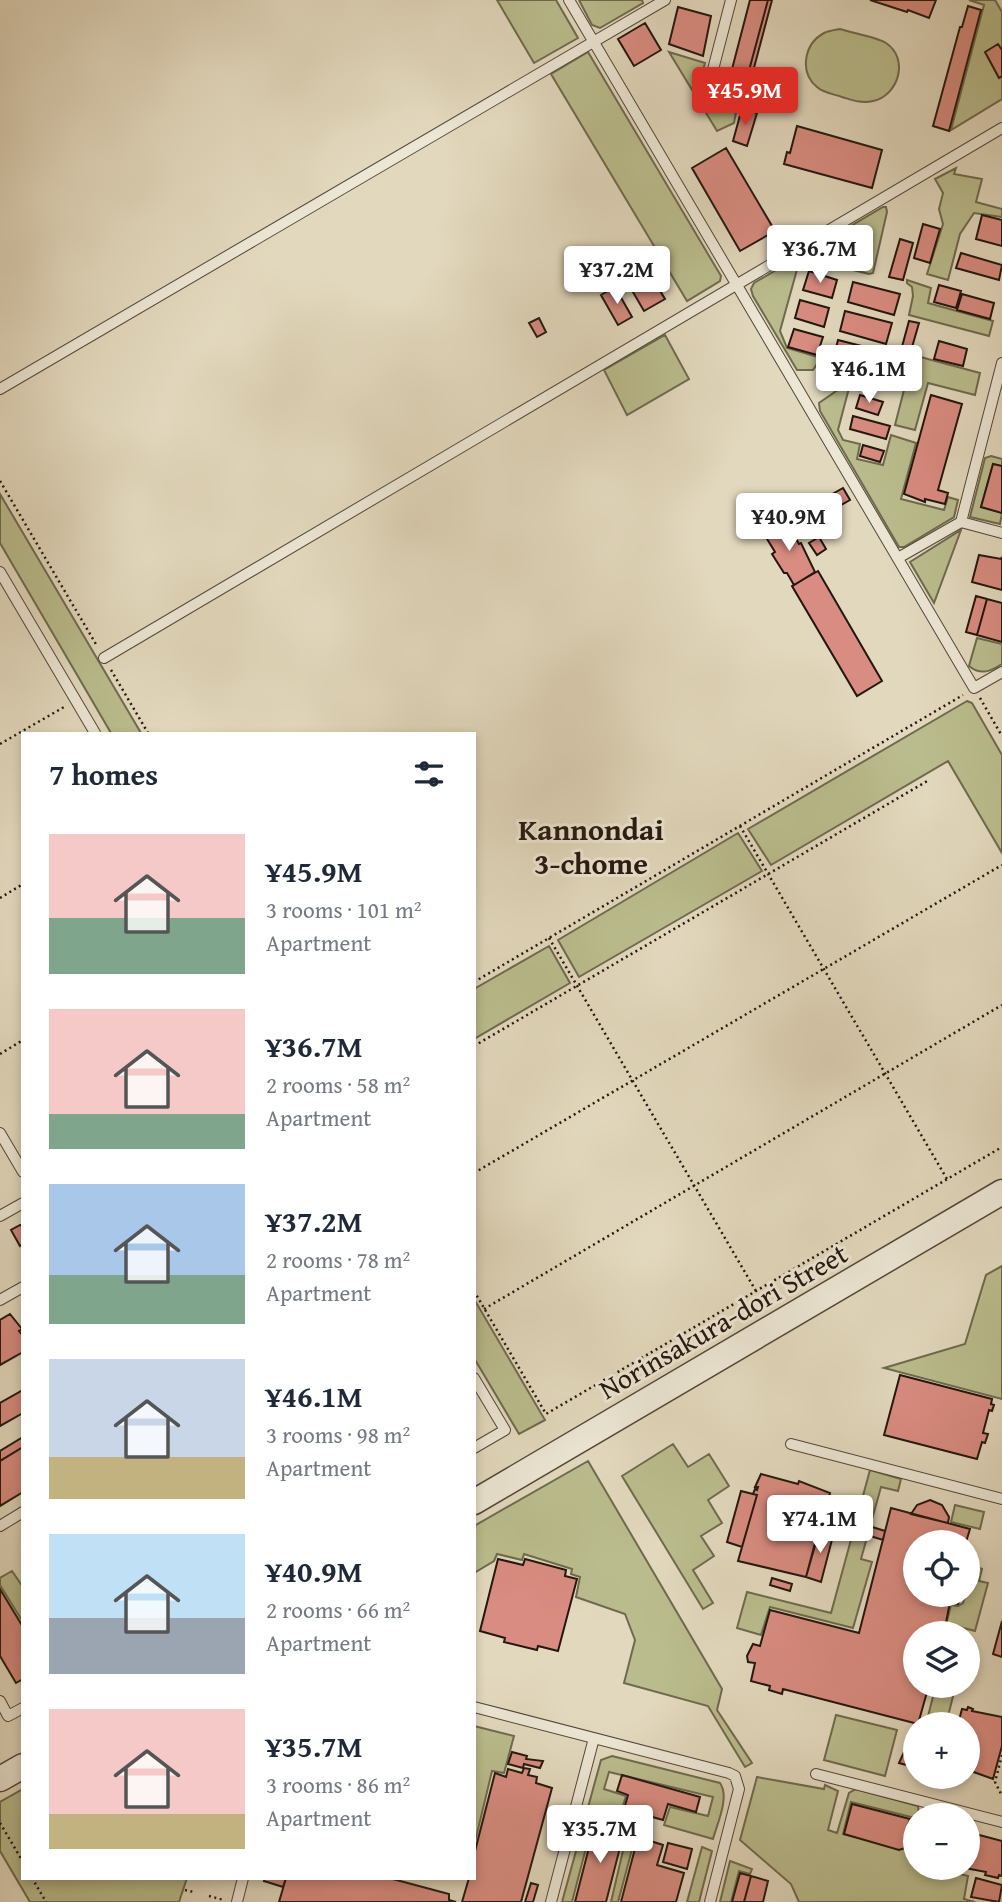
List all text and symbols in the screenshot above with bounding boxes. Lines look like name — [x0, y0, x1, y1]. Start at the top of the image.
pin: ¥45.9M — [688, 68, 802, 127]
text: ¥45.9M — [708, 73, 782, 106]
pin: ¥36.7M — [763, 226, 877, 285]
text: ¥36.7M — [783, 231, 857, 264]
pin: ¥37.2M — [560, 246, 674, 306]
text: ¥37.2M — [580, 252, 654, 285]
pin: ¥46.1M — [812, 346, 926, 405]
text: ¥46.1M — [832, 351, 906, 384]
pin: ¥40.9M — [732, 494, 846, 553]
text: ¥40.9M — [752, 499, 826, 532]
text: 7 homes — [49, 752, 158, 796]
icon: filters — [410, 755, 448, 793]
district label: Kannondai 3-chome — [518, 807, 664, 885]
text: ¥45.9M — [266, 849, 362, 893]
icon: home — [105, 862, 189, 946]
text: 3 rooms · 101 m² — [266, 893, 421, 926]
text: Apartment — [266, 926, 371, 959]
text: ¥36.7M — [266, 1024, 362, 1068]
icon: home — [105, 1037, 189, 1121]
text: 2 rooms · 58 m² — [266, 1068, 410, 1101]
text: Apartment — [266, 1101, 371, 1134]
text: ¥37.2M — [266, 1199, 362, 1243]
icon: home — [105, 1212, 189, 1296]
street label: Norinsakura-dori Street — [591, 1232, 855, 1409]
text: 2 rooms · 78 m² — [266, 1243, 410, 1276]
text: Apartment — [266, 1276, 371, 1309]
text: ¥46.1M — [266, 1374, 362, 1418]
icon: home — [105, 1387, 189, 1471]
text: 3 rooms · 98 m² — [266, 1418, 410, 1451]
text: Apartment — [266, 1451, 371, 1484]
pin: ¥74.1M — [763, 1496, 877, 1555]
text: ¥74.1M — [783, 1501, 857, 1534]
map controls — [903, 1530, 980, 1880]
button: locate — [903, 1530, 980, 1607]
text: ¥40.9M — [266, 1549, 362, 1593]
icon: home — [105, 1562, 189, 1646]
text: 2 rooms · 66 m² — [266, 1593, 410, 1626]
button: layers — [903, 1621, 980, 1698]
text: Apartment — [266, 1626, 371, 1659]
button: + — [903, 1712, 980, 1789]
text: ¥35.7M — [266, 1724, 362, 1768]
icon: home — [105, 1737, 189, 1821]
text: 3 rooms · 86 m² — [266, 1768, 410, 1801]
text: Apartment — [266, 1801, 371, 1834]
button: − — [903, 1803, 980, 1880]
pin: ¥35.7M — [543, 1806, 657, 1865]
text: ¥35.7M — [563, 1811, 637, 1844]

